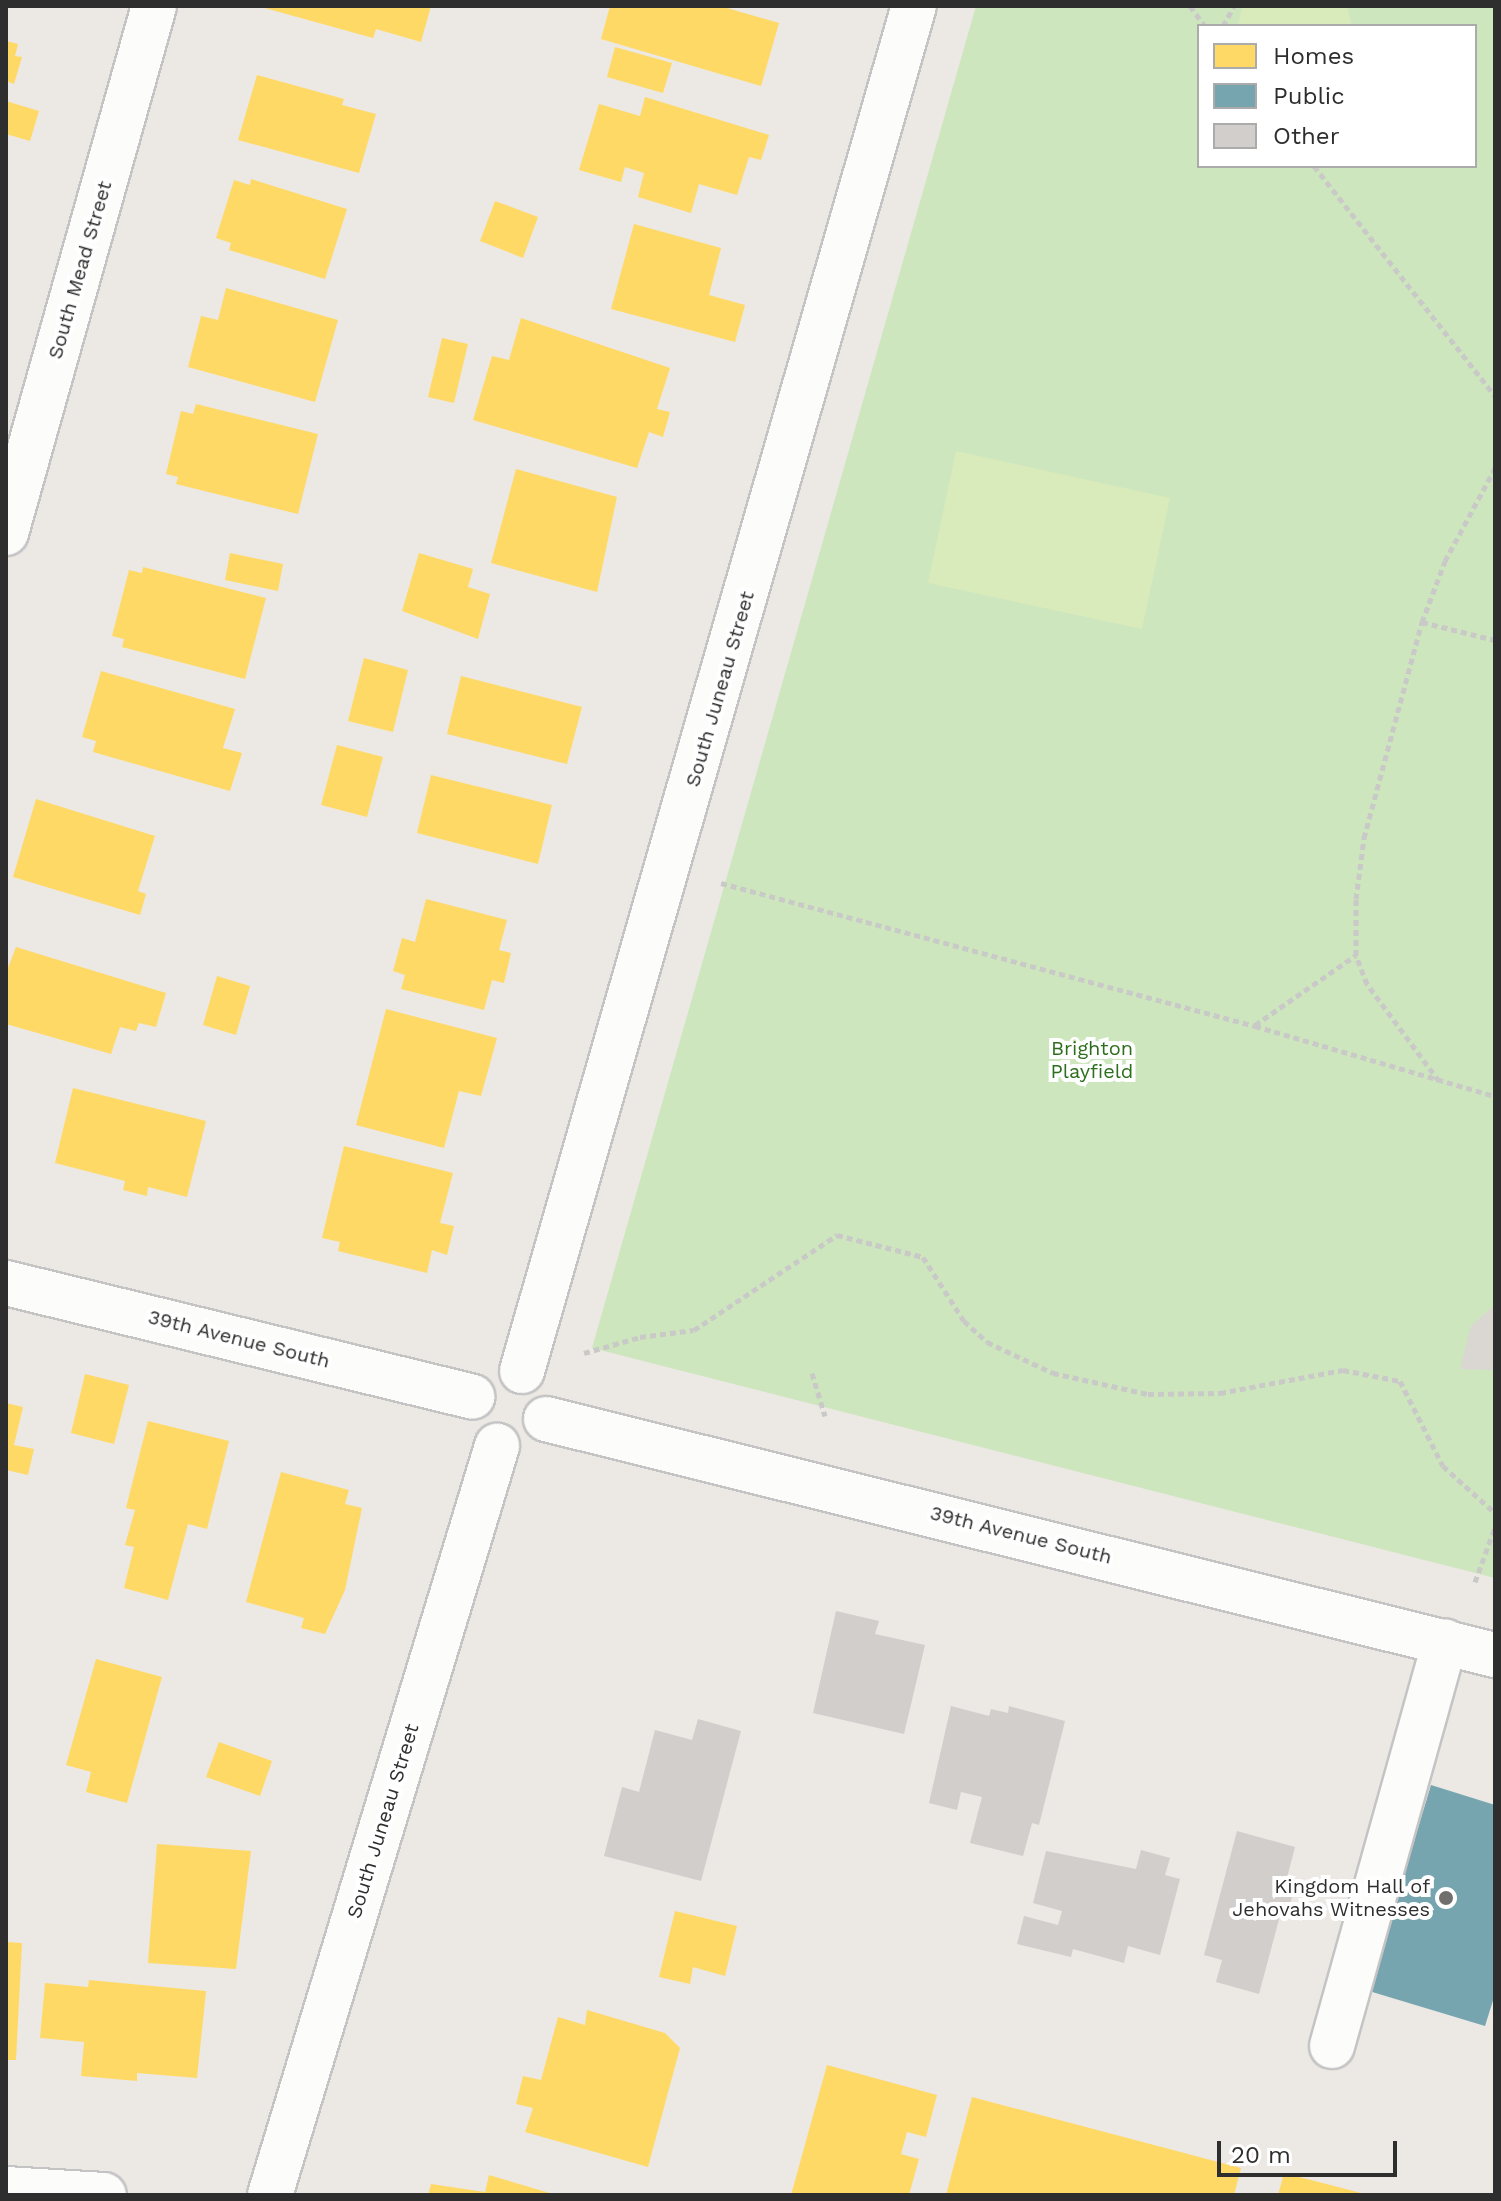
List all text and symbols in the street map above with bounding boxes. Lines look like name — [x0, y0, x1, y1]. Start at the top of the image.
legend — [1197, 24, 1477, 168]
text: Homes — [1273, 42, 1354, 70]
text: Public — [1273, 82, 1345, 110]
text: Other — [1273, 122, 1340, 150]
street label: South Mead Street — [43, 178, 117, 362]
street label: South Juneau Street — [681, 588, 759, 790]
park label: Brighton Playfield — [1051, 1037, 1133, 1084]
street label: 39th Avenue South — [145, 1305, 333, 1373]
street label: 39th Avenue South — [927, 1501, 1115, 1569]
street label: South Juneau Street — [342, 1721, 424, 1921]
place label: Kingdom Hall of Jehovahs Witnesses — [1232, 1874, 1430, 1921]
marker: Kingdom Hall of Jehovahs Witnesses — [1437, 1889, 1455, 1907]
scale bar — [1221, 2125, 1401, 2175]
text: 20 m — [1231, 2141, 1291, 2169]

